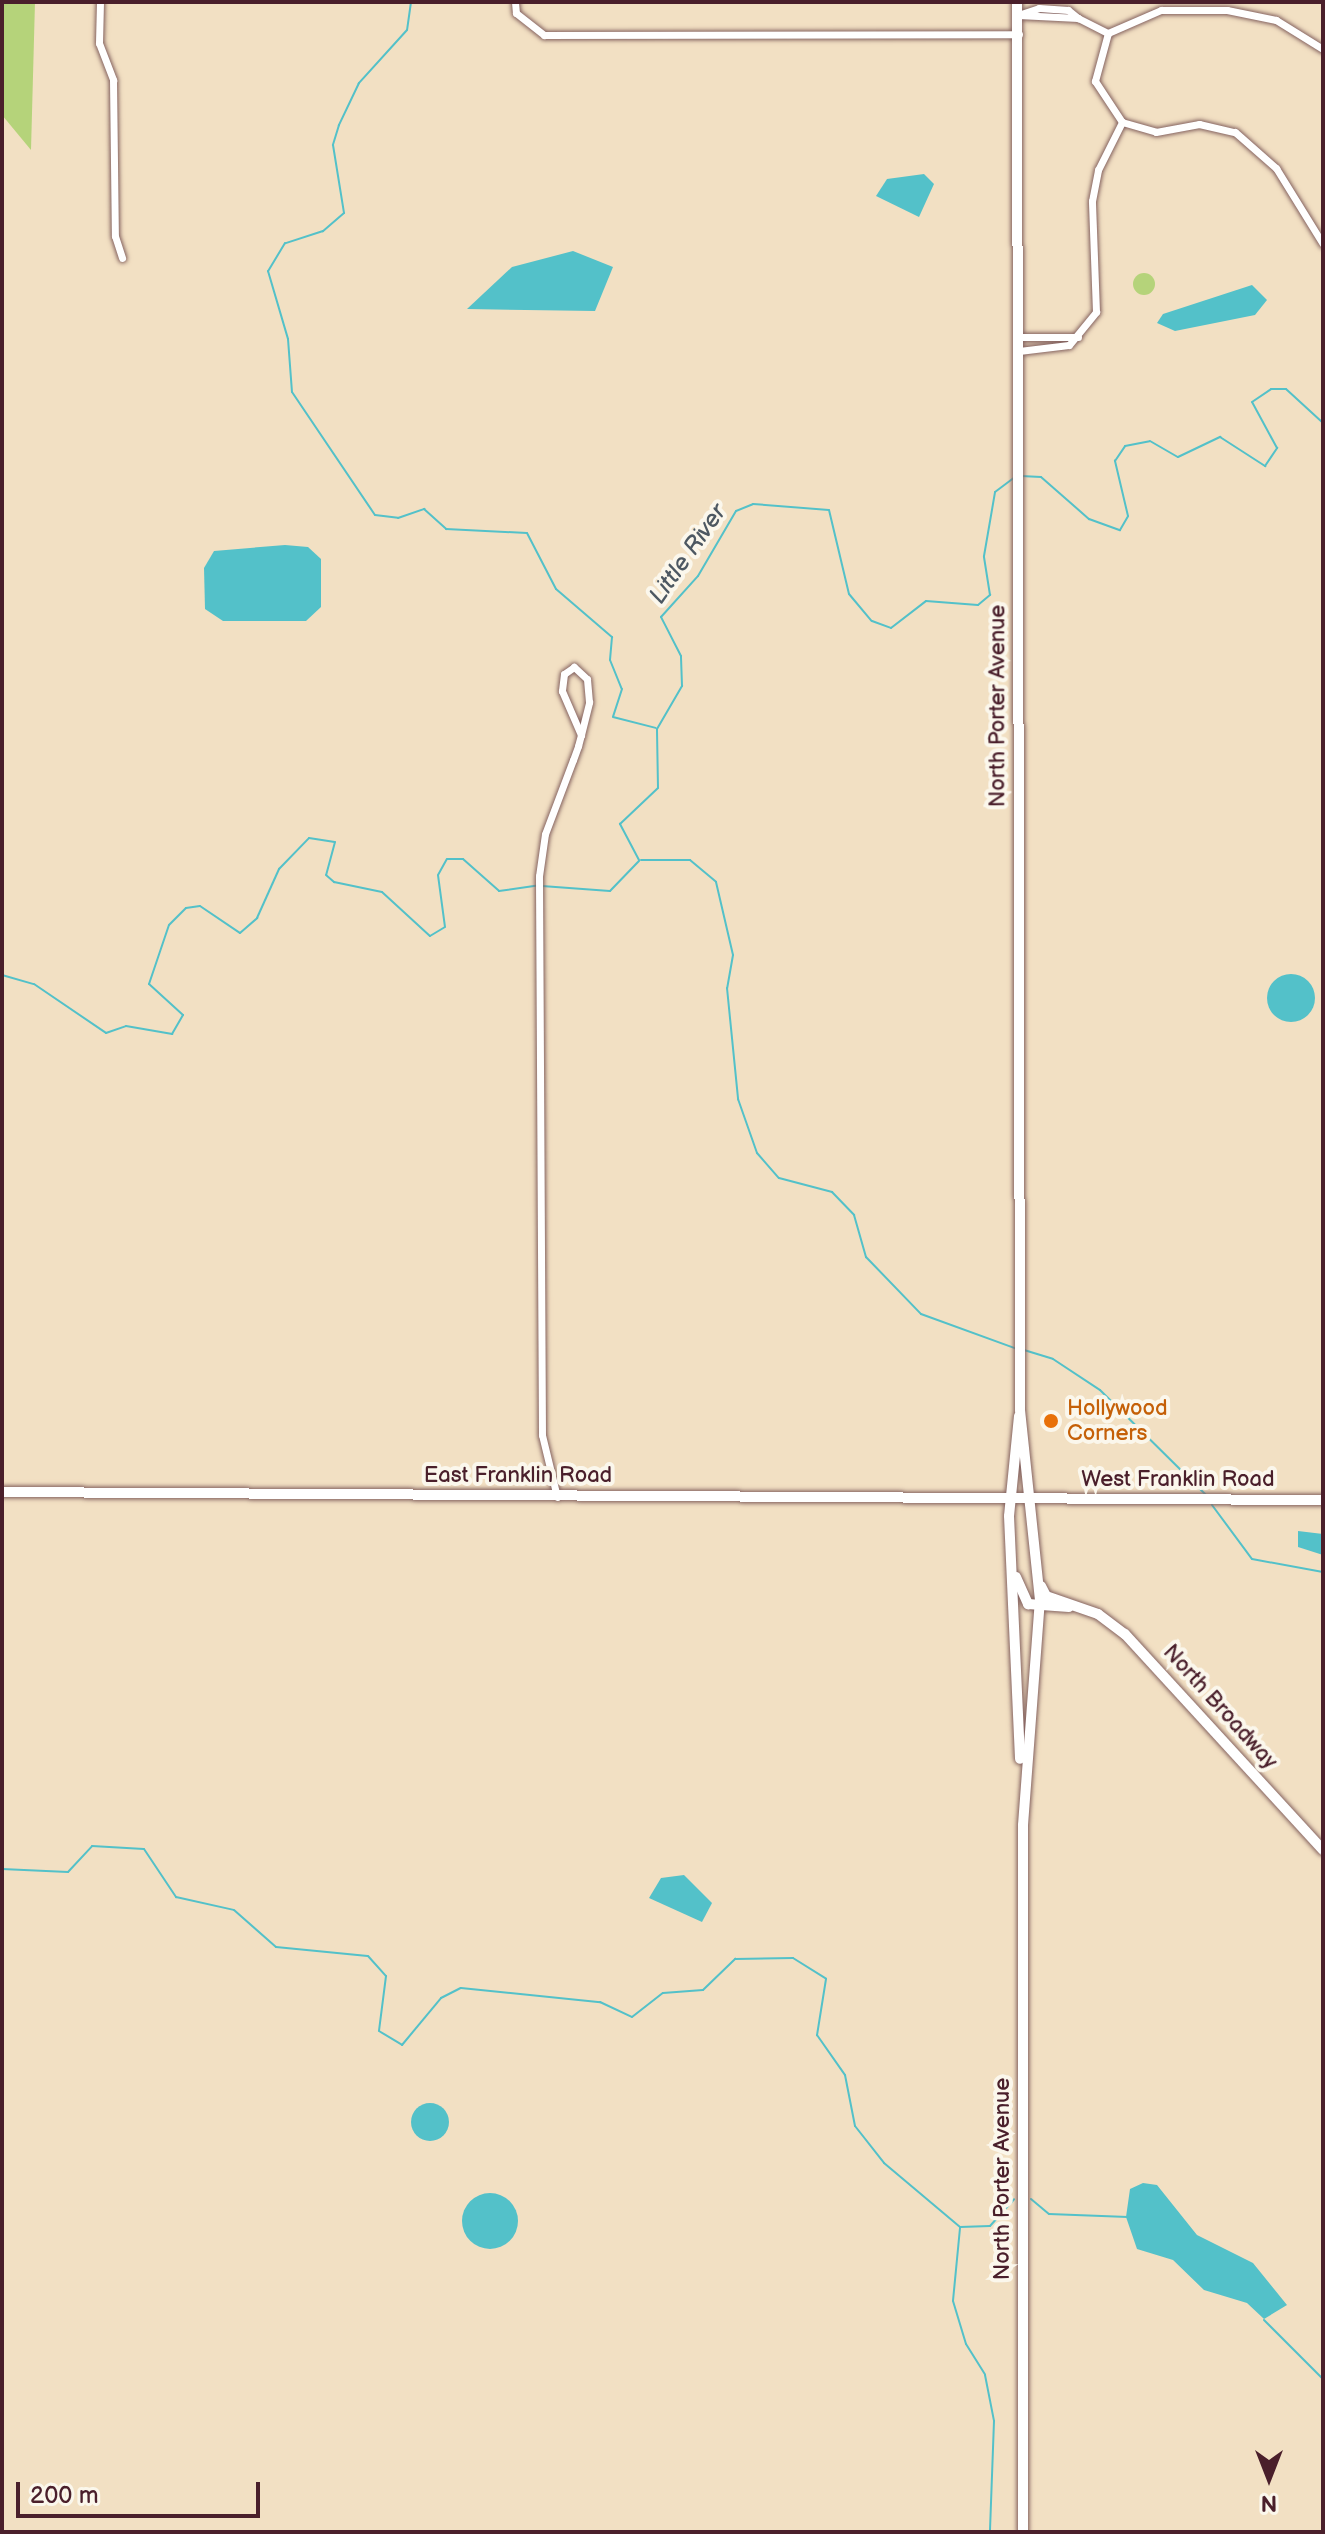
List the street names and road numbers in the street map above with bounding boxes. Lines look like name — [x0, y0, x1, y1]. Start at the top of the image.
street label: North Porter Avenue — [985, 605, 1011, 807]
street label: East Franklin Road — [424, 1463, 612, 1489]
street label: West Franklin Road — [1081, 1467, 1275, 1493]
street label: North Broadway — [1157, 1639, 1283, 1775]
street label: North Porter Avenue — [990, 2078, 1016, 2280]

